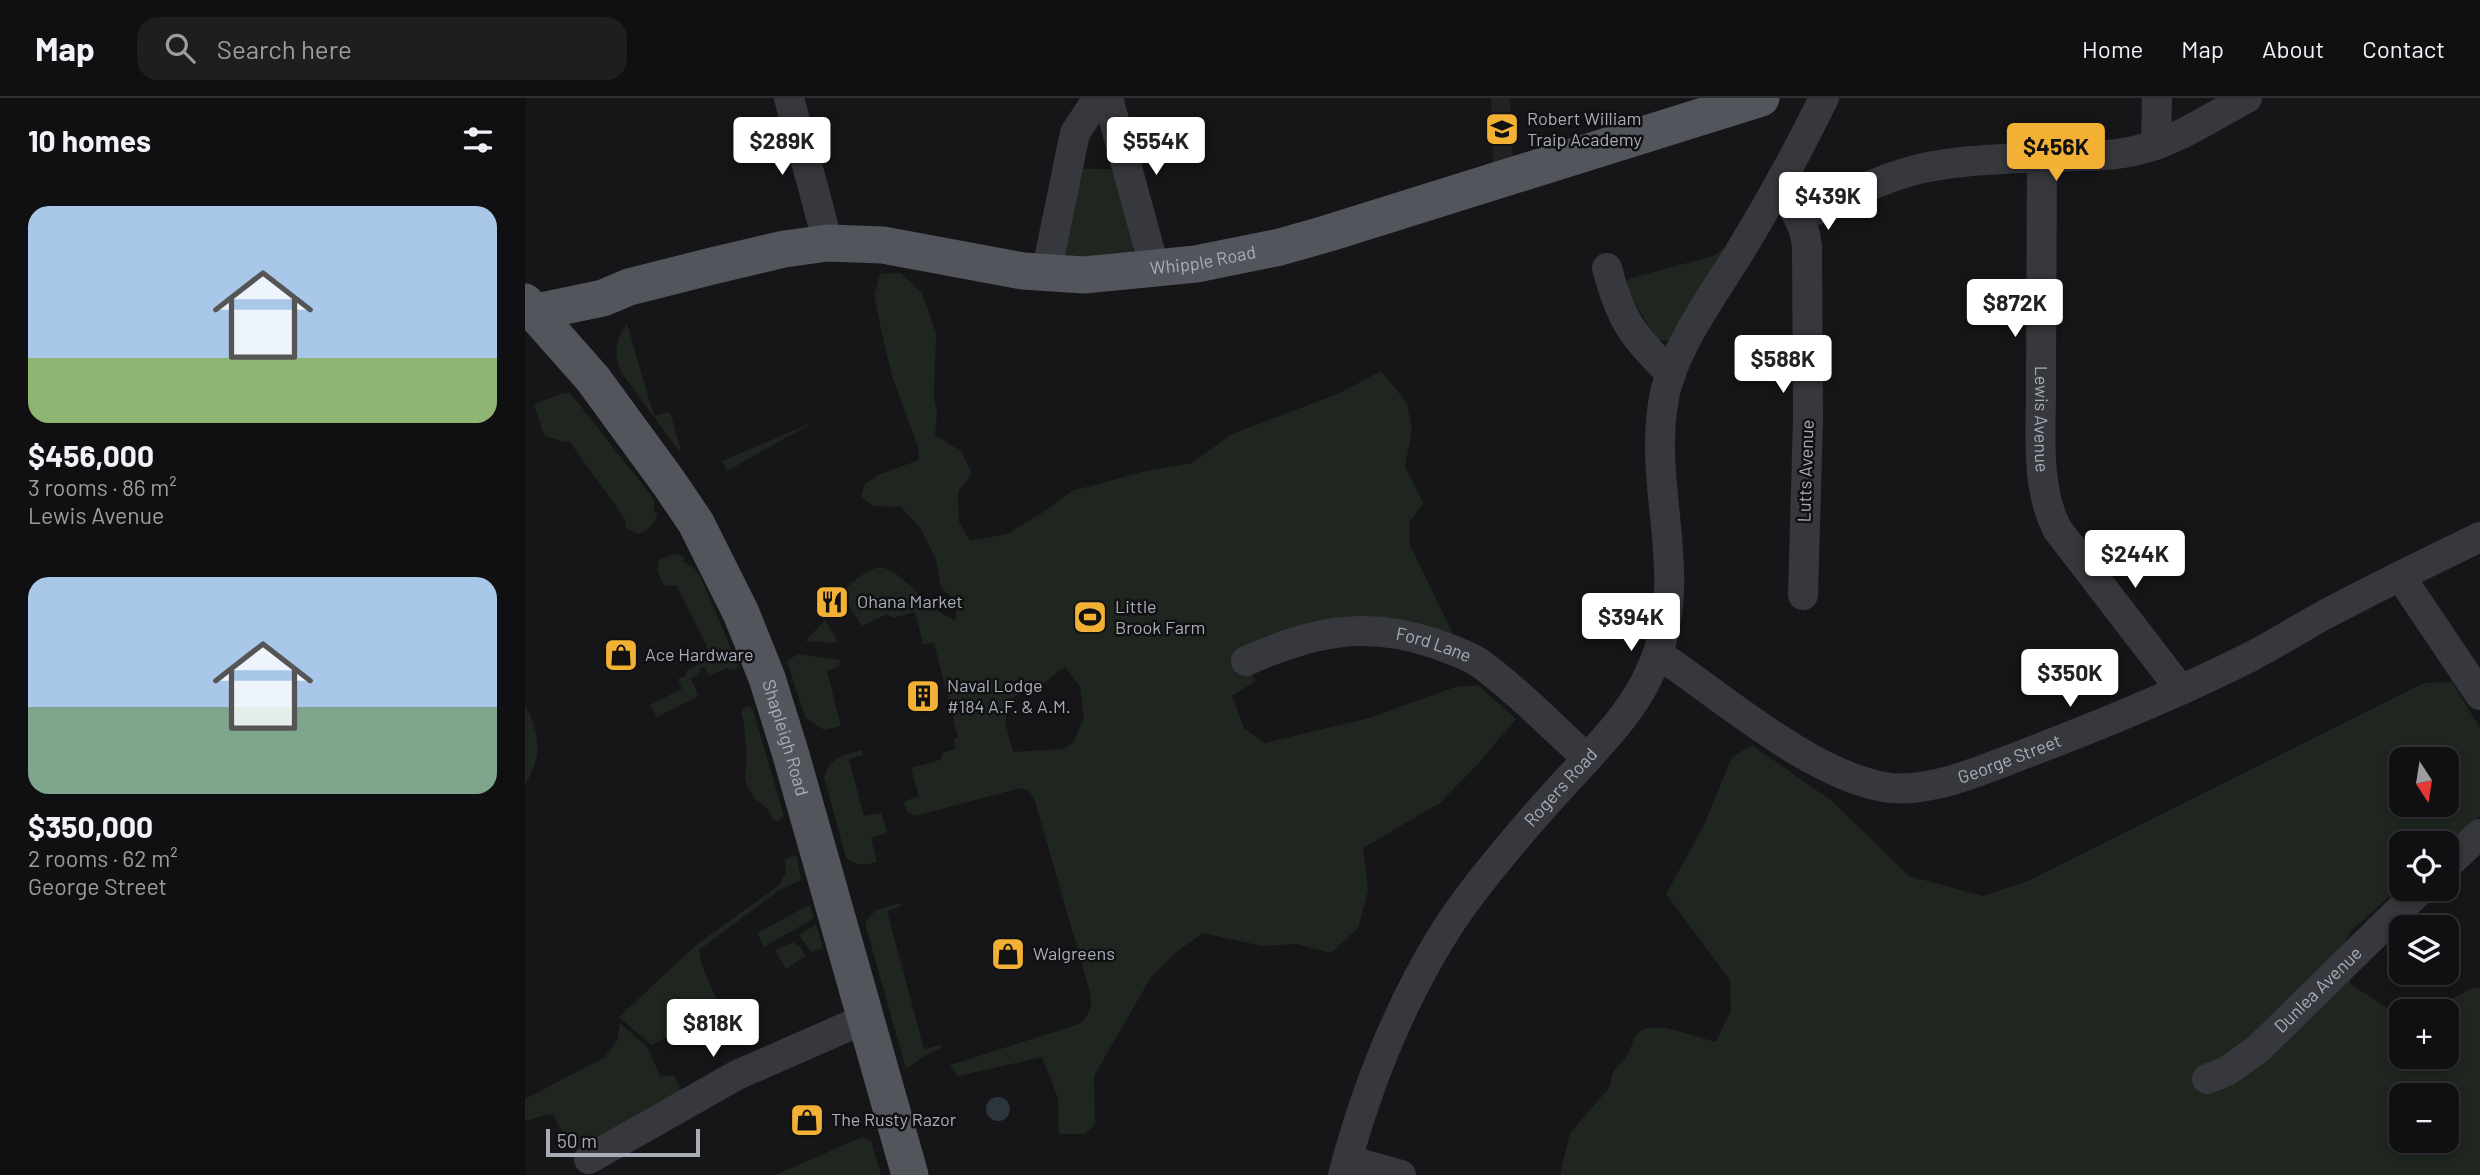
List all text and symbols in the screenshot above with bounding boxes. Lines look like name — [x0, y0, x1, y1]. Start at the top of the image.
search box — [137, 17, 627, 80]
text: Map — [35, 28, 95, 68]
icon: search — [161, 29, 199, 67]
text: Search here — [217, 33, 352, 64]
text: Home — [2082, 34, 2143, 63]
text: Map — [2181, 34, 2224, 63]
text: About — [2262, 34, 2324, 63]
text: Contact — [2362, 34, 2445, 63]
place label: Robert William Traip Academy — [1527, 107, 1642, 150]
school or university icon: Robert William Traip Academy — [1483, 110, 1521, 148]
pin: $289K — [733, 118, 831, 177]
pin: $554K — [1107, 118, 1205, 177]
icon: filters — [459, 121, 497, 159]
text: 10 homes — [28, 122, 151, 158]
pin: $456K — [2007, 123, 2105, 183]
text: $289K — [749, 126, 815, 154]
text: $554K — [1123, 126, 1189, 154]
text: $456K — [2023, 132, 2089, 160]
pin: $439K — [1779, 172, 1877, 232]
text: $439K — [1795, 181, 1861, 209]
street label: Whipple Road — [1149, 240, 1258, 278]
icon: home — [200, 252, 326, 378]
pin: $872K — [1966, 280, 2064, 339]
text: $872K — [1983, 288, 2047, 316]
pin: $588K — [1734, 336, 1832, 395]
text: $588K — [1751, 344, 1815, 372]
street label: Lewis Avenue — [2030, 366, 2054, 473]
street label: Lutts Avenue — [1792, 419, 1818, 523]
text: $456,000 — [28, 437, 154, 473]
text: 3 rooms · 86 m² — [28, 473, 177, 501]
text: Lewis Avenue — [28, 501, 164, 529]
pin: $244K — [2086, 531, 2184, 590]
text: $244K — [2101, 539, 2169, 567]
restaurant icon: Ohana Market — [813, 583, 851, 621]
place label: Ohana Market — [857, 590, 963, 612]
pin: $394K — [1582, 594, 1680, 653]
place label: Little Brook Farm — [1115, 595, 1205, 638]
sports icon: Little Brook Farm — [1071, 598, 1109, 636]
text: $394K — [1598, 602, 1664, 630]
street label: Ford Lane — [1394, 622, 1475, 666]
icon: home — [200, 623, 326, 749]
shop icon: Ace Hardware — [602, 636, 640, 674]
place label: Ace Hardware — [645, 643, 754, 665]
pin: $350K — [2021, 650, 2119, 709]
text: $350K — [2037, 658, 2103, 686]
place label: Naval Lodge #184 A.F. & A.M. — [947, 674, 1071, 717]
street label: Shapleigh Road — [758, 677, 814, 798]
building icon: Naval Lodge #184 A.F. & A.M. — [904, 677, 942, 715]
street label: George Street — [1955, 729, 2064, 788]
street label: Rogers Road — [1519, 743, 1602, 831]
north arrow — [2389, 747, 2459, 817]
map controls — [2389, 747, 2459, 1153]
text: $350,000 — [28, 808, 153, 844]
button: locate — [2389, 831, 2459, 901]
text: 2 rooms · 62 m² — [28, 844, 178, 872]
text: George Street — [28, 872, 167, 900]
button: layers — [2389, 915, 2459, 985]
shop icon: Walgreens — [989, 935, 1027, 973]
street label: Dunlea Avenue — [2269, 941, 2366, 1037]
place label: Walgreens — [1033, 942, 1115, 964]
button: + — [2389, 999, 2459, 1069]
pin: $818K — [664, 1000, 762, 1059]
text: $818K — [683, 1008, 743, 1036]
button: − — [2389, 1083, 2459, 1153]
shop icon: The Rusty Razor — [788, 1101, 826, 1139]
place label: The Rusty Razor — [831, 1108, 957, 1130]
scale bar — [546, 1126, 700, 1158]
text: 50 m — [557, 1129, 597, 1152]

